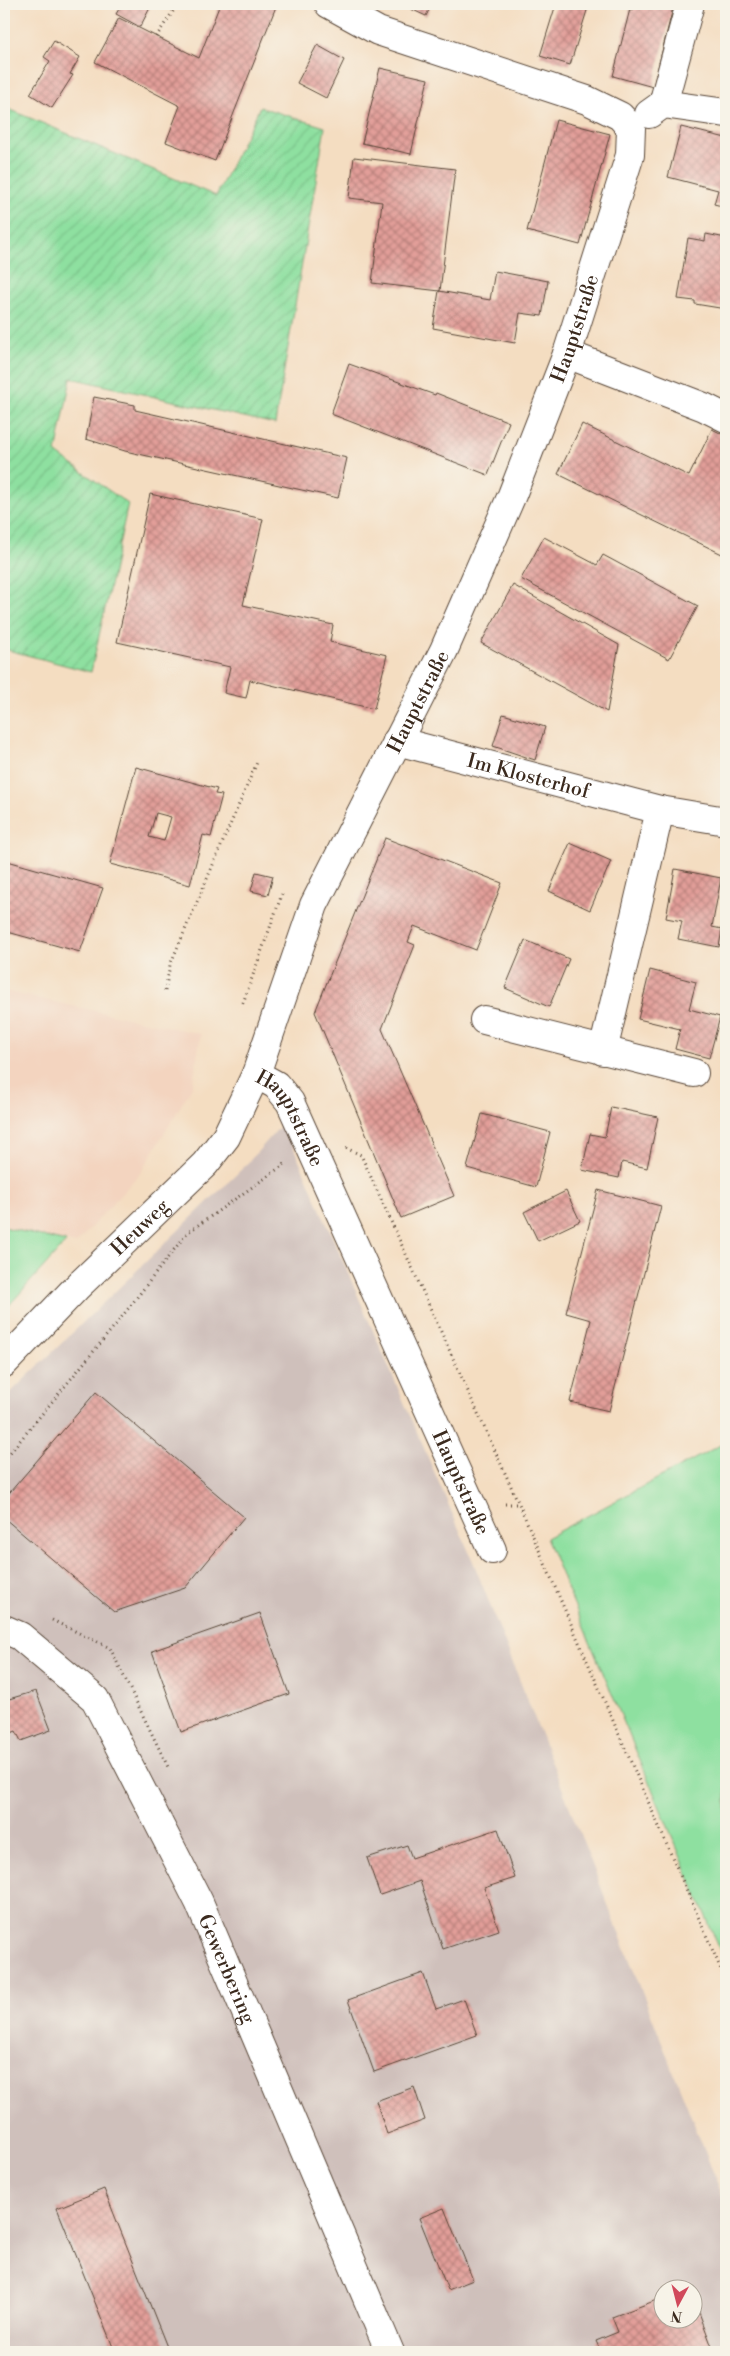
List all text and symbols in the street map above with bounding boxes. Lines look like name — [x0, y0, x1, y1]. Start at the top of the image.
street label: Hauptstraße — [546, 272, 605, 387]
street label: Hauptstraße — [382, 646, 456, 758]
street label: Im Klosterhof — [464, 749, 593, 805]
street label: Hauptstraße — [251, 1065, 329, 1171]
street label: Heuweg — [106, 1194, 175, 1262]
street label: Hauptstraße — [426, 1427, 495, 1539]
street label: Gewerbering — [192, 1911, 260, 2028]
north arrow — [652, 2278, 702, 2328]
text: N — [670, 2306, 683, 2326]

